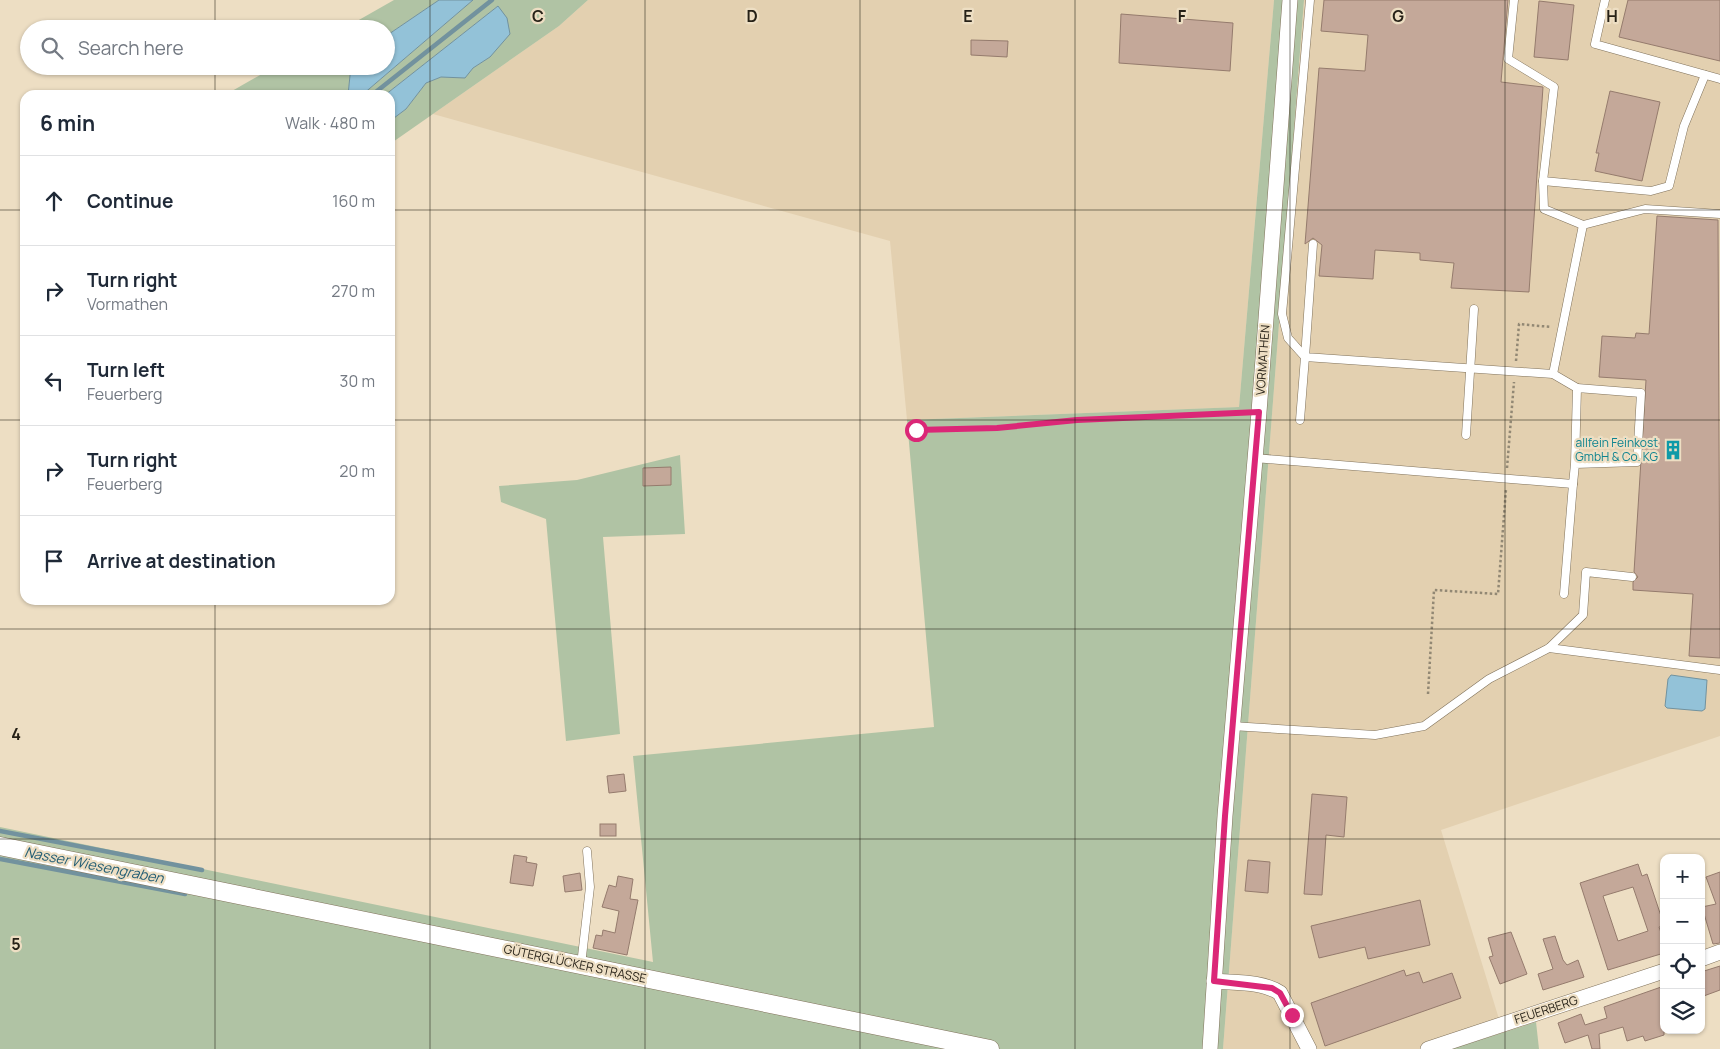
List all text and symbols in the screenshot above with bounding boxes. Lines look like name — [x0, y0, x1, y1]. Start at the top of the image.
text: C — [532, 5, 544, 27]
text: D — [746, 5, 758, 27]
text: E — [963, 5, 973, 27]
text: F — [1178, 5, 1187, 27]
text: G — [1392, 5, 1404, 27]
text: H — [1606, 5, 1618, 27]
search box — [20, 20, 395, 75]
icon: search — [38, 34, 66, 62]
text: Search here — [78, 35, 184, 61]
text: 6 min — [40, 109, 95, 137]
text: Walk · 480 m — [285, 112, 375, 134]
icon: ahead — [40, 187, 68, 215]
text: Continue — [87, 188, 173, 214]
text: 160 m — [332, 190, 375, 212]
text: Turn right — [87, 267, 177, 293]
icon: right — [40, 277, 68, 305]
text: 270 m — [331, 280, 375, 302]
text: Vormathen — [87, 293, 168, 315]
street label: VORMATHEN — [1252, 324, 1273, 396]
text: Turn left — [87, 357, 165, 383]
icon: left — [40, 367, 68, 395]
text: 30 m — [340, 370, 375, 392]
text: Feuerberg — [87, 383, 163, 405]
route start — [905, 419, 928, 442]
place label: allfein Feinkost GmbH & Co. KG — [1575, 434, 1659, 465]
building icon: allfein Feinkost GmbH & Co. KG — [1662, 439, 1684, 461]
text: Turn right — [87, 447, 177, 473]
icon: right — [40, 457, 68, 485]
text: 20 m — [339, 460, 375, 482]
text: Feuerberg — [87, 473, 163, 495]
icon: arrive — [40, 547, 68, 575]
text: Arrive at destination — [87, 548, 276, 574]
text: 4 — [11, 723, 21, 745]
water label: Nasser Wiesengraben — [23, 842, 166, 887]
map controls — [1660, 854, 1705, 1034]
button: + — [1660, 854, 1705, 899]
button: − — [1660, 899, 1705, 944]
text: 5 — [11, 933, 21, 955]
street label: GÜTERGLÜCKER STRASSE — [502, 940, 648, 987]
button: locate — [1660, 944, 1705, 989]
button: layers — [1660, 989, 1705, 1034]
street label: FEUERBERG — [1512, 991, 1580, 1028]
route end — [1281, 1004, 1304, 1027]

